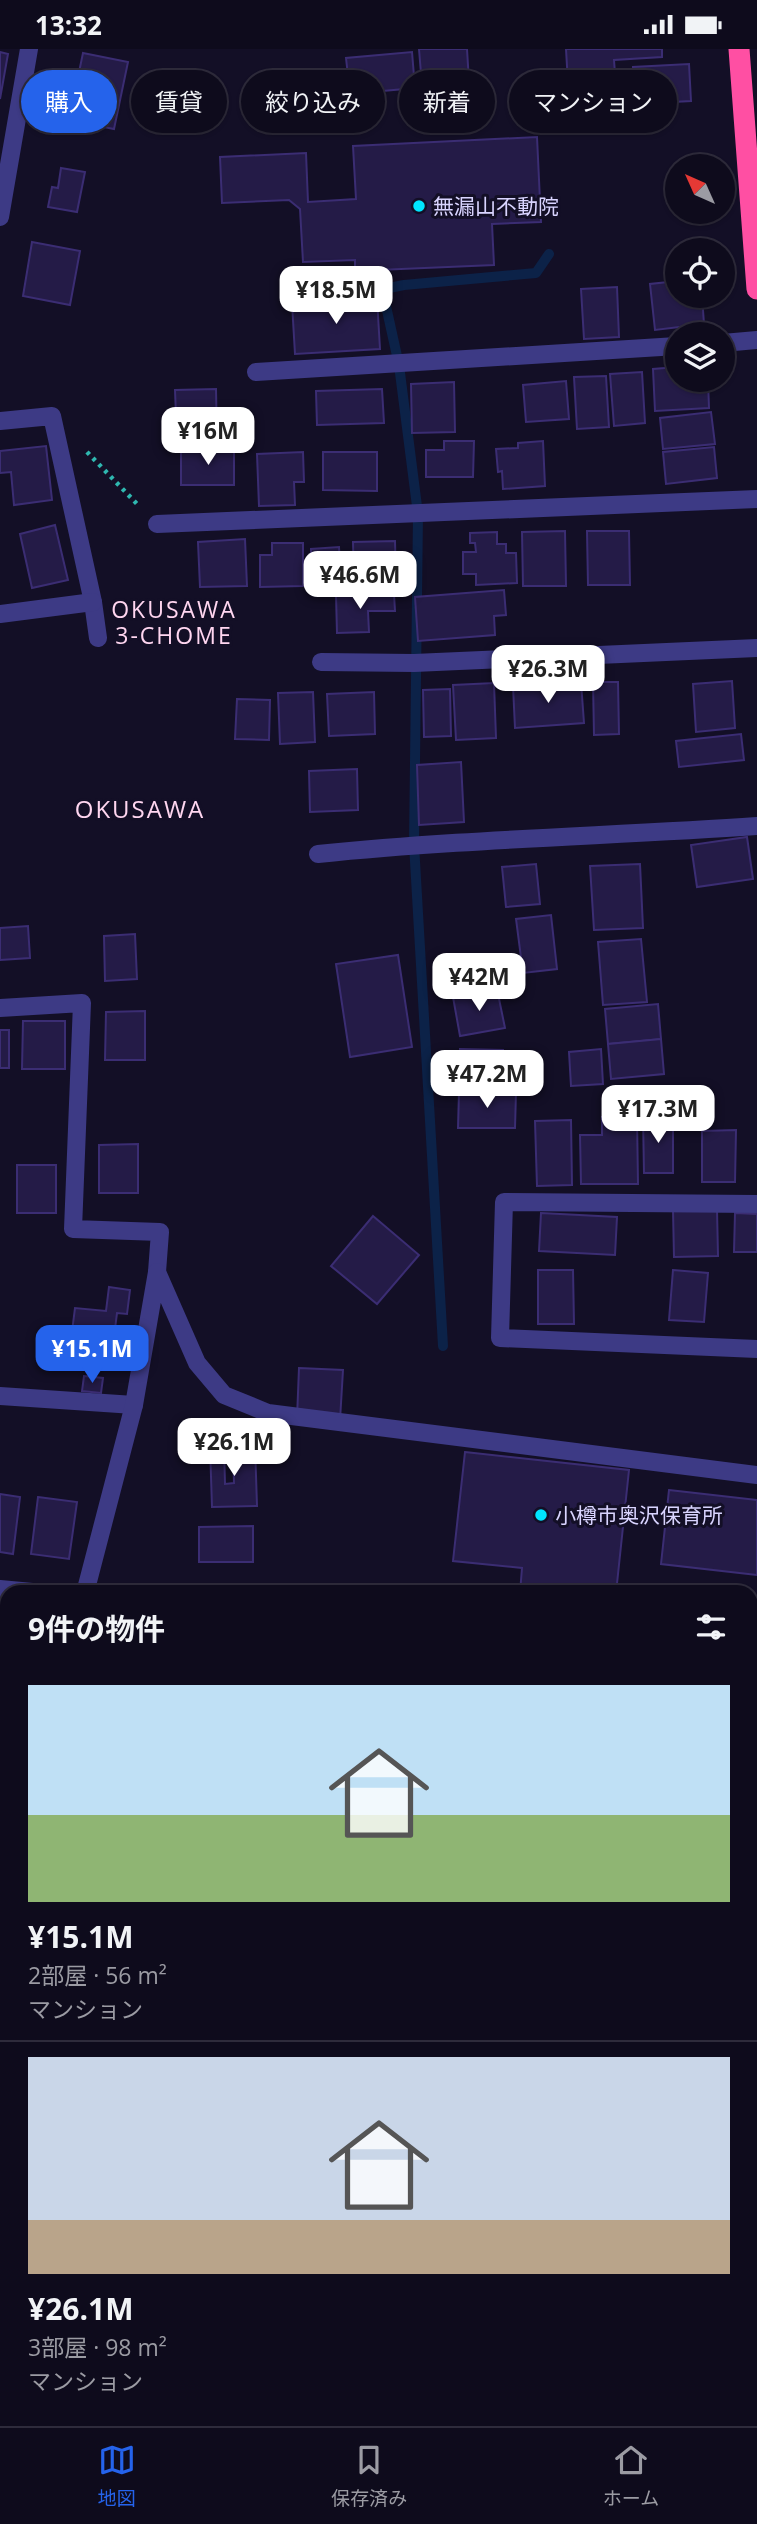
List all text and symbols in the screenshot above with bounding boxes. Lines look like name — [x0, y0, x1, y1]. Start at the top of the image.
text: 13:32 — [35, 7, 102, 43]
chip: 購入 — [21, 70, 117, 133]
chip: 賃貸 — [131, 70, 227, 133]
chip: 絞り込み — [241, 70, 385, 133]
chip: 新着 — [399, 70, 495, 133]
chip: マンション — [509, 70, 677, 133]
north arrow — [665, 154, 735, 224]
map controls — [665, 154, 735, 392]
place label: 無漏山不動院 — [433, 192, 559, 220]
marker: 無漏山不動院 — [411, 198, 427, 214]
button: locate — [665, 238, 735, 308]
pin: ¥18.5M — [279, 267, 393, 326]
text: ¥18.5M — [296, 273, 376, 305]
button: layers — [665, 322, 735, 392]
pin: ¥16M — [167, 407, 249, 467]
text: ¥16M — [177, 414, 239, 446]
pin: ¥46.6M — [303, 552, 417, 611]
text: ¥46.6M — [320, 558, 400, 590]
district label: OKUSAWA 3-CHOME — [111, 593, 237, 651]
pin: ¥26.3M — [491, 645, 605, 705]
text: ¥26.3M — [508, 652, 588, 684]
district label: OKUSAWA — [75, 792, 205, 825]
pin: ¥42M — [438, 953, 520, 1013]
text: ¥42M — [448, 960, 510, 992]
pin: ¥47.2M — [430, 1051, 544, 1110]
text: ¥47.2M — [447, 1057, 527, 1089]
pin: ¥17.3M — [601, 1085, 715, 1145]
text: ¥17.3M — [618, 1092, 698, 1124]
pin: ¥15.1M — [35, 1325, 149, 1385]
text: ¥15.1M — [52, 1332, 132, 1364]
pin: ¥26.1M — [177, 1419, 291, 1478]
text: ¥26.1M — [194, 1425, 274, 1457]
place label: 小樽市奥沢保育所 — [555, 1501, 723, 1529]
marker: 小樽市奥沢保育所 — [533, 1507, 549, 1523]
text: 9件の物件 — [28, 1608, 165, 1649]
icon: filters — [692, 1608, 730, 1646]
icon: home — [316, 1730, 442, 1856]
text: ¥15.1M — [28, 1916, 133, 1957]
text: 2部屋 · 56 m² — [28, 1959, 167, 1991]
text: マンション — [28, 1993, 143, 2025]
icon: home — [316, 2102, 442, 2228]
text: ¥26.1M — [28, 2288, 133, 2329]
text: 3部屋 · 98 m² — [28, 2331, 167, 2363]
text: マンション — [28, 2365, 143, 2397]
tab: 地図 — [98, 2441, 136, 2511]
tab: 保存済み — [331, 2441, 407, 2511]
tab: ホーム — [603, 2441, 659, 2511]

